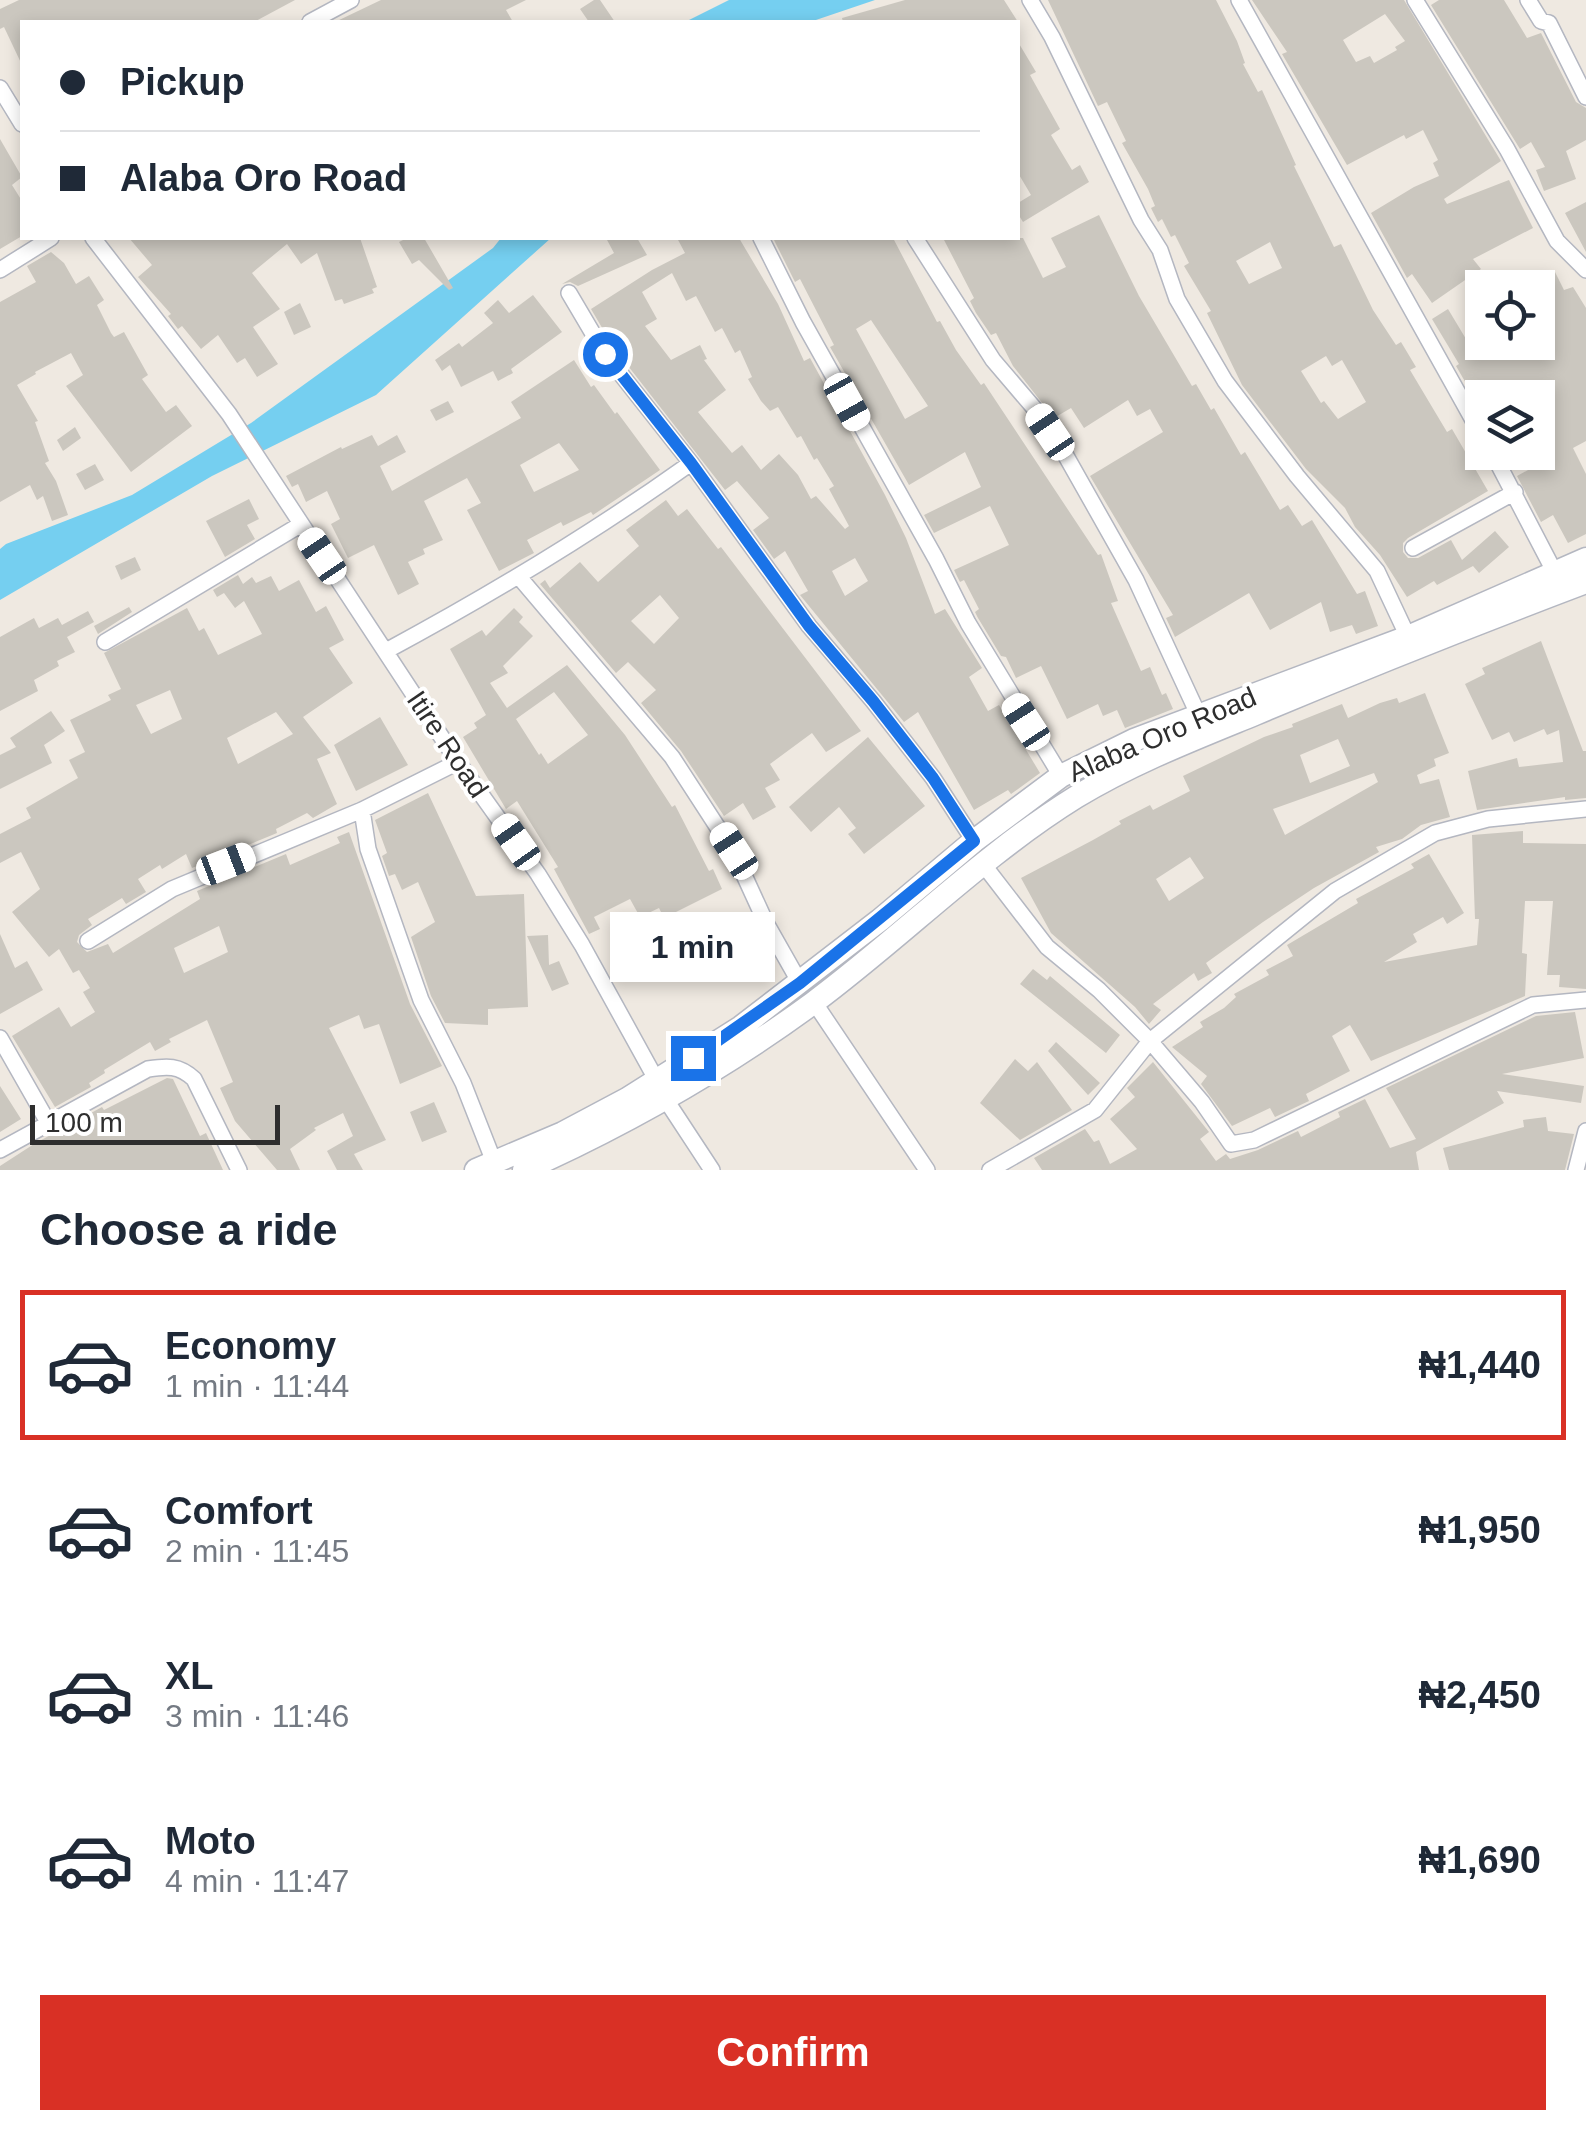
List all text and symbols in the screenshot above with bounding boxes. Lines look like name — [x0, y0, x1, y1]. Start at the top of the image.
text: Pickup — [120, 61, 245, 103]
text: Alaba Oro Road — [120, 157, 407, 199]
map controls — [1465, 270, 1555, 470]
button: locate — [1465, 270, 1555, 360]
route start — [583, 332, 628, 377]
car — [819, 368, 875, 436]
button: layers — [1465, 380, 1555, 470]
car — [1021, 399, 1079, 465]
car — [293, 523, 351, 589]
street label: Alaba Oro Road — [1064, 681, 1261, 788]
street label: Itire Road — [401, 685, 494, 803]
car — [997, 689, 1055, 755]
car — [487, 809, 545, 875]
car — [705, 818, 763, 884]
car — [193, 839, 259, 889]
callout: 1 min — [610, 913, 776, 983]
text: 1 min — [651, 929, 734, 965]
route end — [671, 1036, 716, 1081]
scale bar — [30, 1100, 280, 1144]
text: 100 m — [45, 1107, 123, 1138]
text: Choose a ride — [40, 1204, 338, 1255]
icon: car — [45, 1320, 135, 1410]
text: Economy — [165, 1325, 336, 1367]
text: ₦1,440 — [1418, 1344, 1541, 1386]
text: 1 min · 11:44 — [165, 1368, 349, 1404]
icon: car — [45, 1485, 135, 1575]
text: Comfort — [165, 1490, 313, 1532]
text: ₦1,950 — [1418, 1509, 1541, 1551]
text: 2 min · 11:45 — [165, 1533, 349, 1569]
icon: car — [45, 1650, 135, 1740]
text: XL — [165, 1655, 214, 1697]
text: ₦2,450 — [1418, 1674, 1541, 1716]
text: 3 min · 11:46 — [165, 1698, 349, 1734]
icon: car — [45, 1815, 135, 1905]
text: Moto — [165, 1820, 256, 1862]
text: ₦1,690 — [1418, 1839, 1541, 1881]
text: 4 min · 11:47 — [165, 1863, 349, 1899]
button: Confirm — [40, 1995, 1546, 2110]

